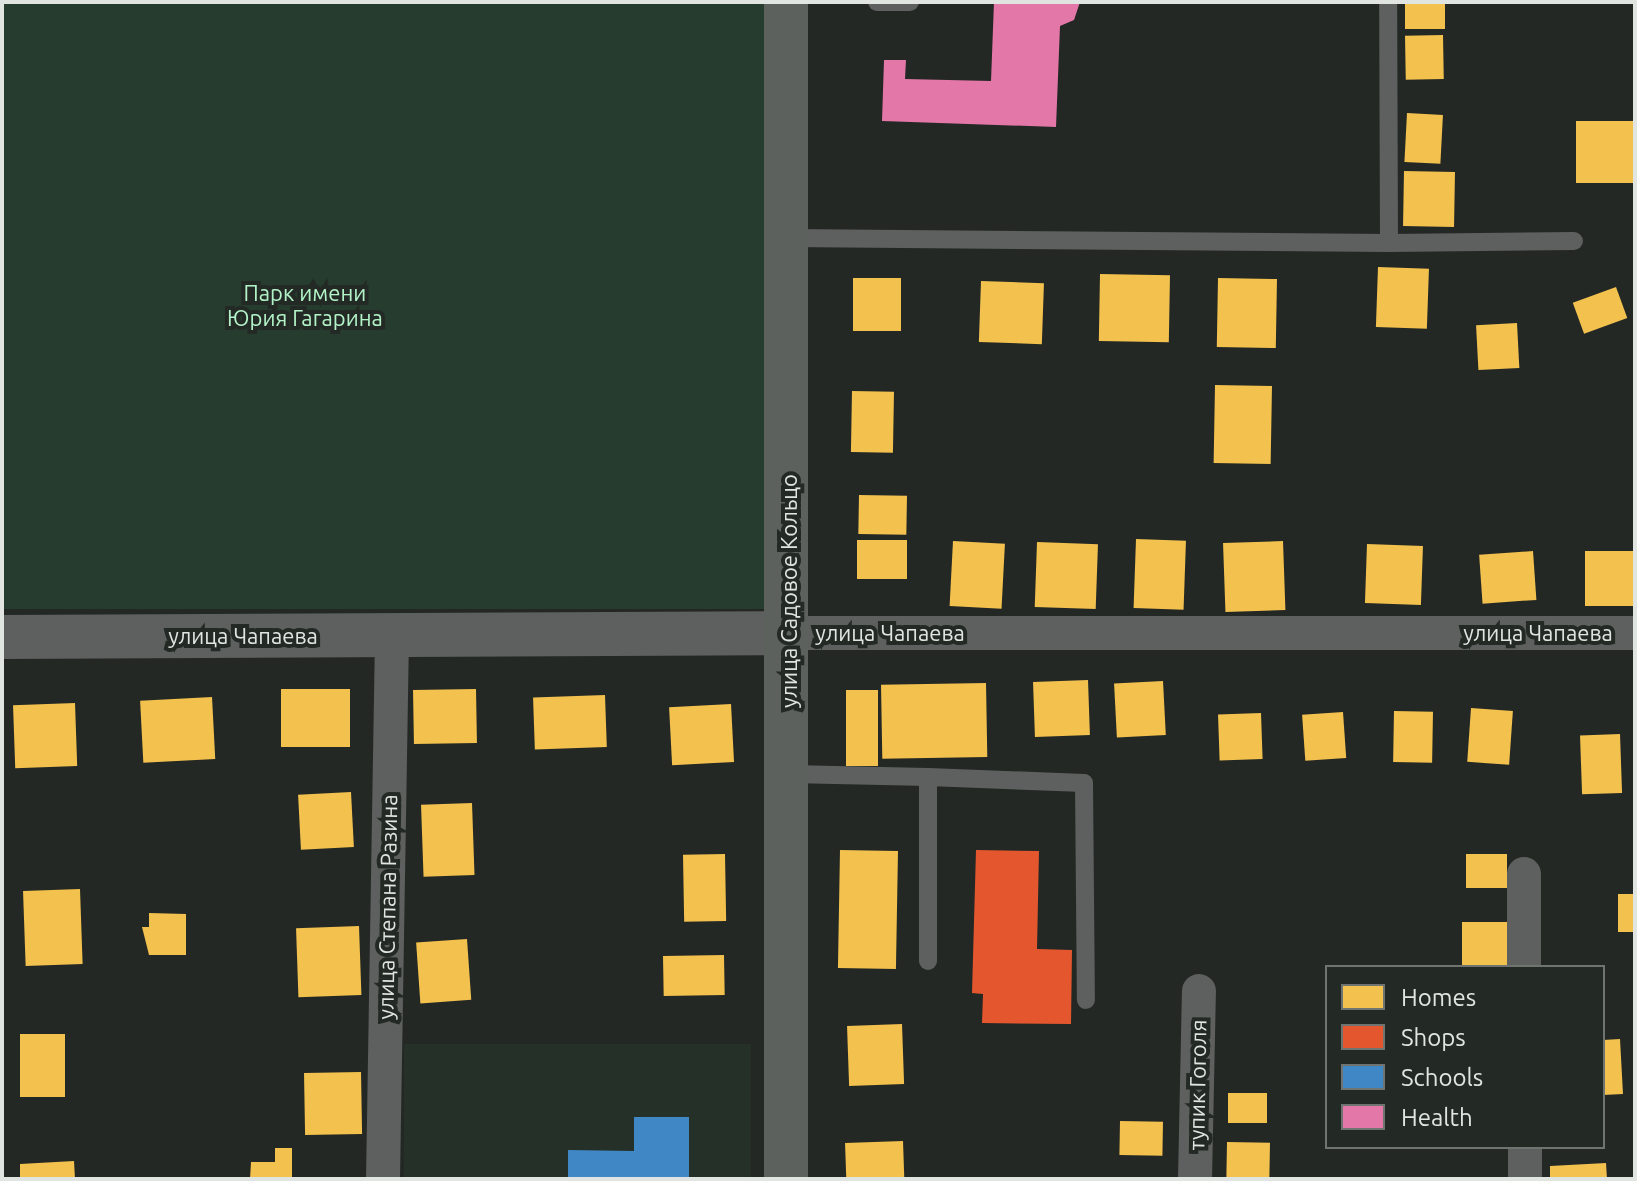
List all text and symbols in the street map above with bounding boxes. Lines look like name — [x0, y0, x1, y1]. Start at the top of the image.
park label: Парк имени Юрия Гагарина — [227, 279, 383, 330]
street label: улица Садовое Кольцо — [776, 474, 802, 708]
street label: улица Чапаева — [815, 620, 965, 646]
street label: улица Чапаева — [1463, 620, 1613, 646]
street label: улица Чапаева — [168, 623, 318, 649]
street label: улица Степана Разина — [372, 794, 402, 1020]
legend — [1325, 965, 1605, 1149]
text: Homes — [1401, 984, 1476, 1011]
street label: тупик Гоголя — [1183, 1019, 1211, 1151]
text: Shops — [1401, 1024, 1466, 1051]
text: Schools — [1401, 1064, 1483, 1091]
text: Health — [1401, 1104, 1473, 1131]

